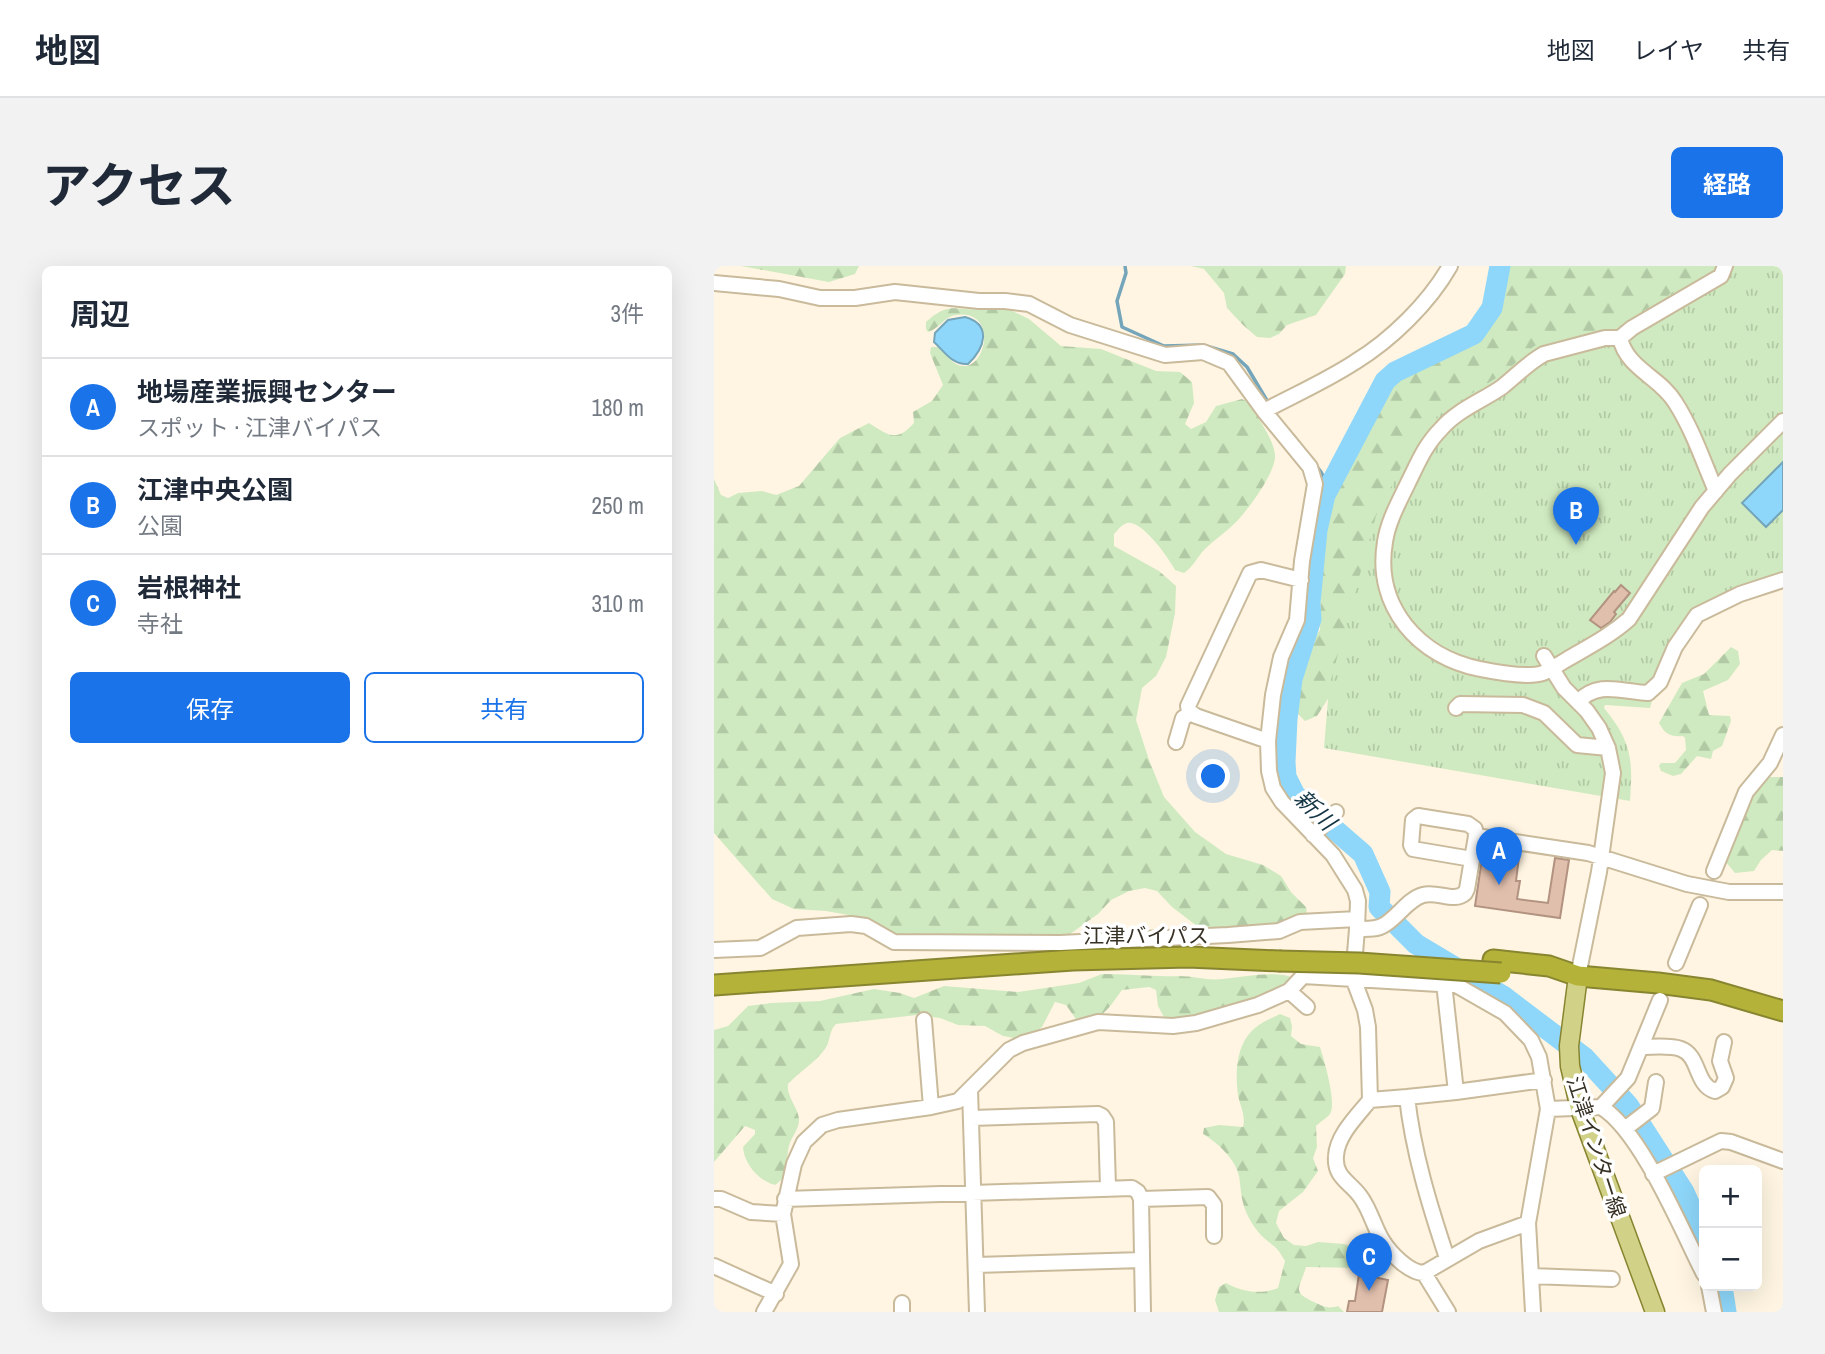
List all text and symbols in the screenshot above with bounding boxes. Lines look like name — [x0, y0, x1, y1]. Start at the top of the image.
text: 地図 — [35, 28, 101, 72]
text: 地図 — [1547, 34, 1595, 66]
text: レイヤ — [1633, 34, 1704, 66]
text: 共有 — [1742, 34, 1790, 66]
button: 経路 — [1671, 147, 1783, 218]
text: アクセス — [42, 152, 236, 218]
text: 周辺 — [70, 294, 130, 334]
text: 3件 — [611, 298, 644, 329]
text: 地場産業振興センター — [137, 374, 397, 409]
text: A — [86, 392, 100, 423]
text: 180 m — [592, 392, 644, 423]
text: スポット · 江津バイパス — [137, 412, 382, 443]
text: 江津中央公園 — [137, 472, 293, 507]
pin: B — [1553, 487, 1599, 545]
text: B — [86, 490, 100, 521]
text: 250 m — [592, 490, 644, 521]
text: 公園 — [137, 510, 183, 541]
text: 岩根神社 — [137, 570, 241, 605]
text: C — [86, 588, 100, 619]
text: 310 m — [592, 588, 644, 619]
text: 寺社 — [137, 608, 183, 639]
button: 保存 — [70, 672, 350, 743]
button: 共有 — [364, 672, 644, 743]
your location — [1196, 759, 1230, 793]
water label: 新川 — [1288, 783, 1345, 839]
pin: A — [1476, 827, 1522, 885]
street label: 江津バイパス — [1083, 921, 1209, 950]
street label: 江津インター線 — [1560, 1072, 1633, 1221]
map controls — [1699, 1165, 1762, 1291]
button: + — [1699, 1165, 1762, 1228]
button: − — [1699, 1228, 1762, 1291]
pin: C — [1346, 1233, 1392, 1291]

